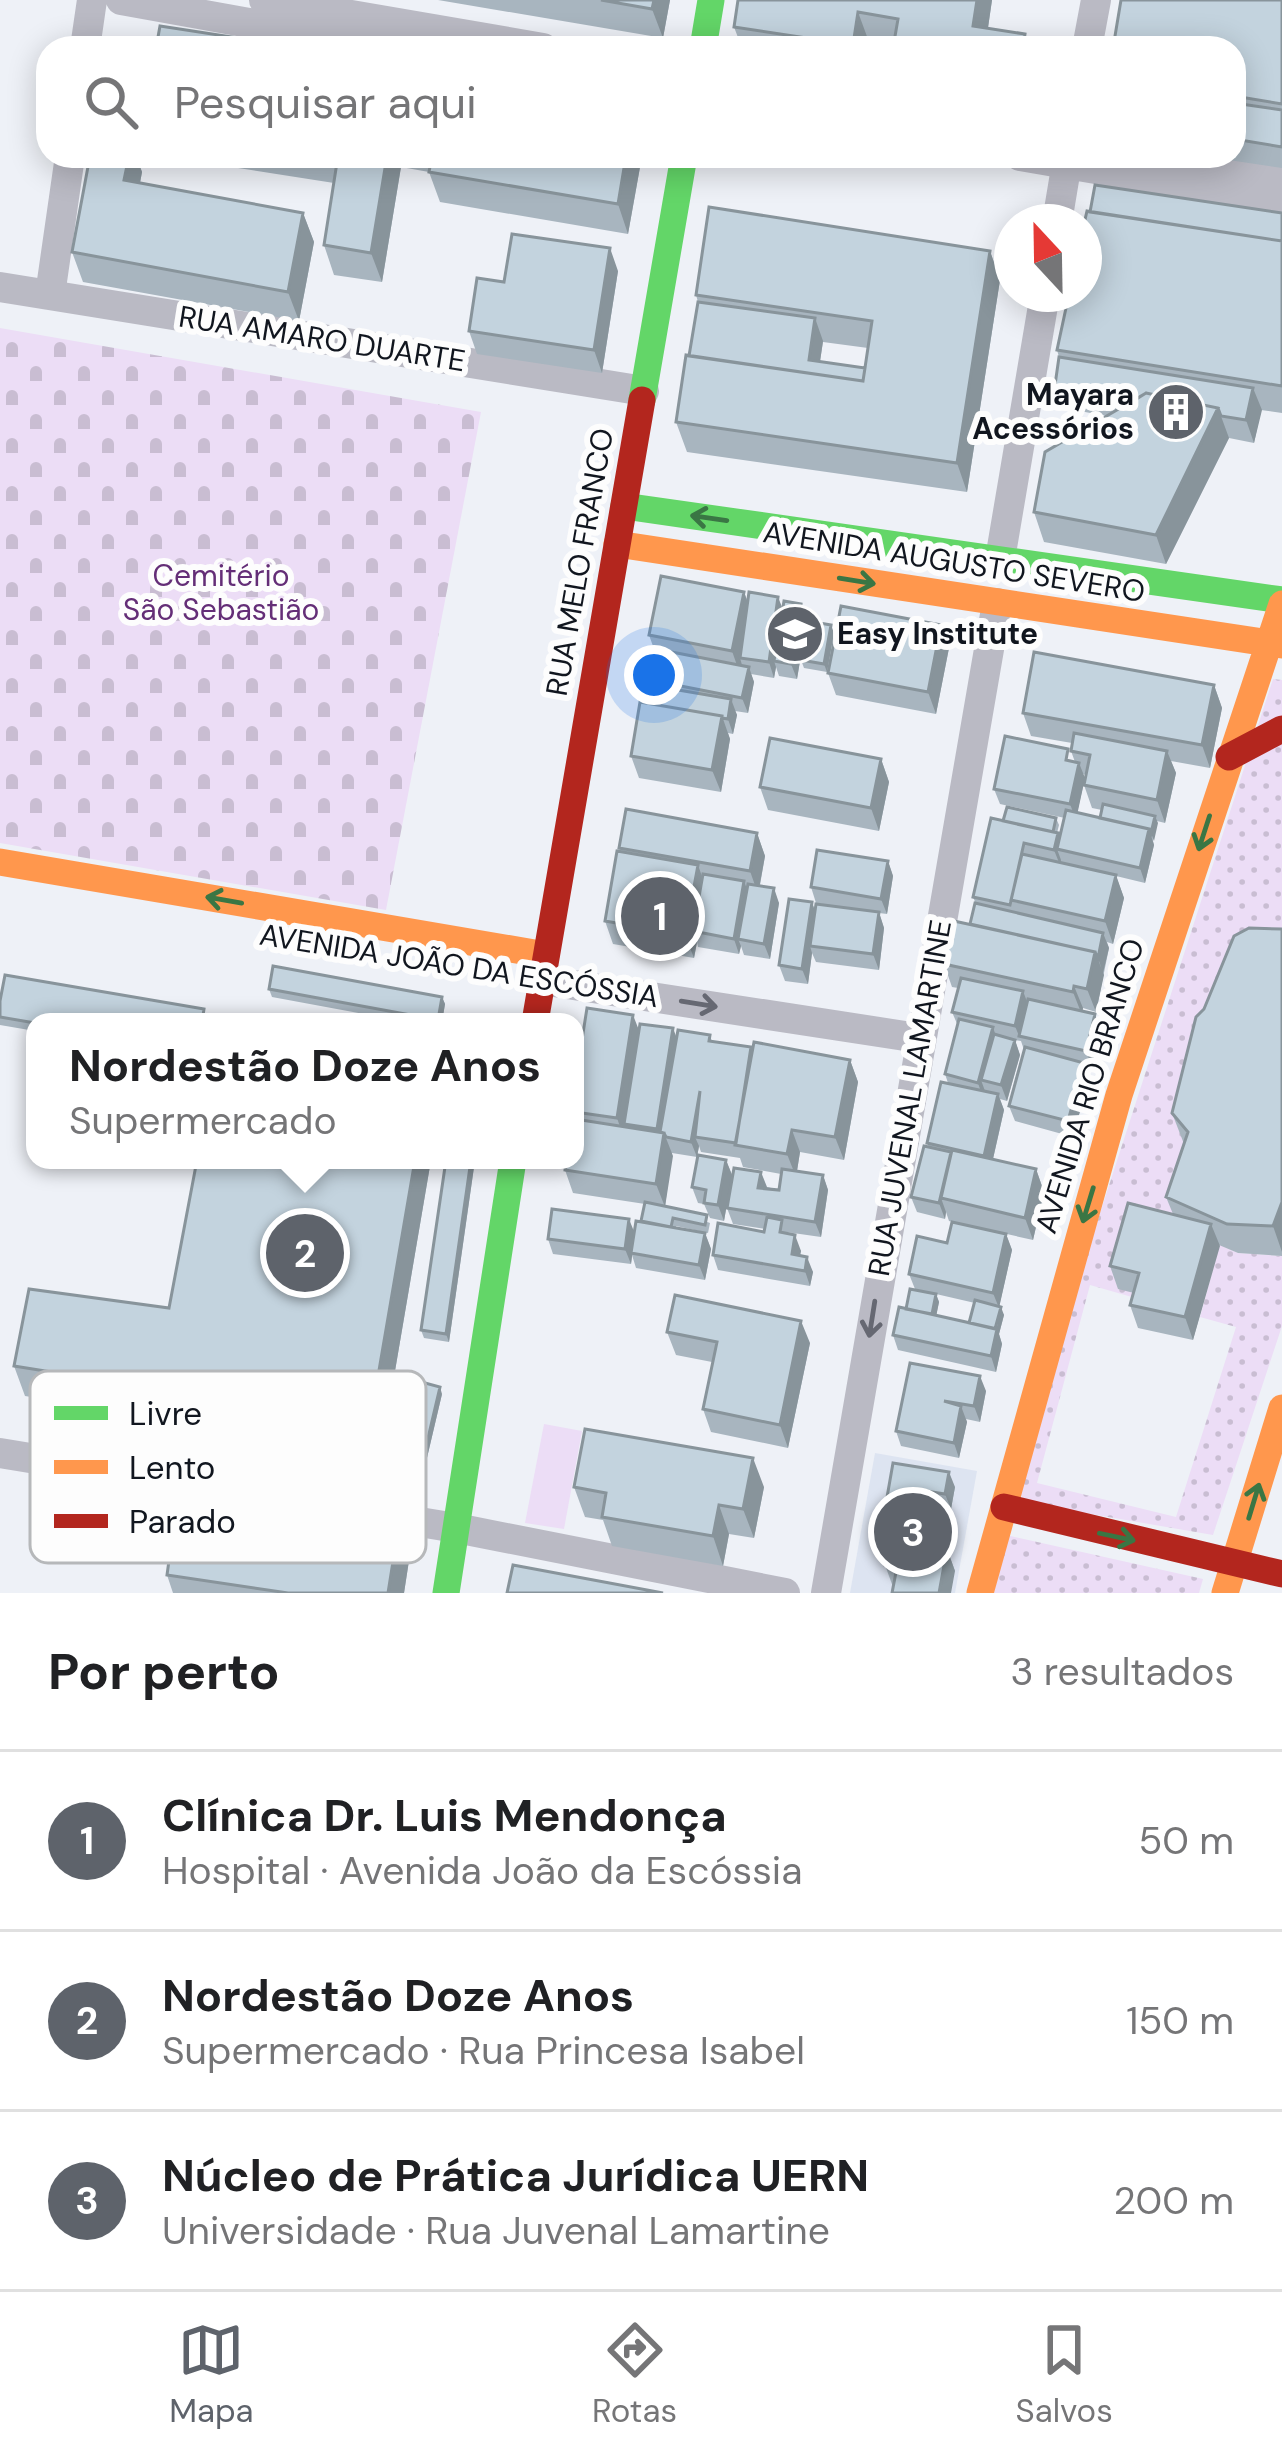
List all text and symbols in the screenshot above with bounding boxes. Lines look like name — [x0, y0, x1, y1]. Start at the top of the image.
search box — [36, 36, 1246, 168]
icon: search — [78, 69, 144, 135]
text: Pesquisar aqui — [174, 73, 477, 132]
north arrow — [994, 204, 1102, 312]
street label: RUA AMARO DUARTE — [176, 297, 468, 380]
place label: Mayara Acessórios — [972, 375, 1134, 448]
building icon: Mayara Acessórios — [1145, 381, 1207, 443]
street label: RUA MELO FRANCO — [537, 425, 622, 699]
one-way arrow — [690, 506, 729, 529]
street label: AVENIDA AUGUSTO SEVERO — [760, 512, 1148, 611]
park label: Cemitério São Sebastião — [123, 556, 319, 629]
one-way arrow — [837, 570, 876, 593]
school or university icon: Easy Institute — [764, 603, 826, 665]
place label: Easy Institute — [837, 614, 1038, 653]
your location — [624, 645, 684, 705]
one-way arrow — [1191, 813, 1213, 851]
pin: 1 — [621, 871, 699, 961]
one-way arrow — [205, 888, 244, 911]
street label: AVENIDA JOÃO DA ESCÓSSIA — [257, 915, 661, 1016]
street label: RUA JUVENAL LAMARTINE — [859, 917, 960, 1279]
street label: AVENIDA RIO BRANCO — [1026, 934, 1153, 1238]
one-way arrow — [678, 993, 717, 1016]
popup — [26, 1013, 584, 1169]
text: Nordestão Doze Anos — [69, 1036, 541, 1095]
text: Supermercado — [69, 1095, 337, 1146]
one-way arrow — [1076, 1186, 1098, 1224]
pin: 2 — [266, 1208, 344, 1298]
one-way arrow — [859, 1299, 882, 1338]
legend — [30, 1371, 426, 1563]
text: Livre — [129, 1392, 202, 1435]
text: Lento — [129, 1446, 215, 1489]
one-way arrow — [1244, 1483, 1266, 1521]
pin: 3 — [874, 1487, 952, 1577]
text: Parado — [129, 1500, 236, 1543]
one-way arrow — [1096, 1527, 1135, 1549]
text: Por perto — [48, 1638, 280, 1705]
text: 3 resultados — [1010, 1646, 1234, 1697]
text: Clínica Dr. Luis Mendonça — [162, 1786, 727, 1845]
text: 1 — [80, 1815, 94, 1866]
text: 50 m — [1138, 1815, 1234, 1866]
text: Hospital · Avenida João da Escóssia — [162, 1845, 802, 1896]
text: Nordestão Doze Anos — [162, 1966, 634, 2025]
text: 2 — [76, 1995, 98, 2046]
text: 150 m — [1126, 1995, 1234, 2046]
text: Supermercado · Rua Princesa Isabel — [162, 2025, 805, 2076]
text: Núcleo de Prática Jurídica UERN — [162, 2146, 869, 2205]
text: 3 — [75, 2175, 99, 2226]
text: 200 m — [1113, 2175, 1234, 2226]
text: Universidade · Rua Juvenal Lamartine — [162, 2205, 830, 2256]
tab: Mapa — [169, 2317, 254, 2432]
tab: Rotas — [592, 2317, 677, 2432]
tab: Salvos — [1016, 2317, 1113, 2432]

